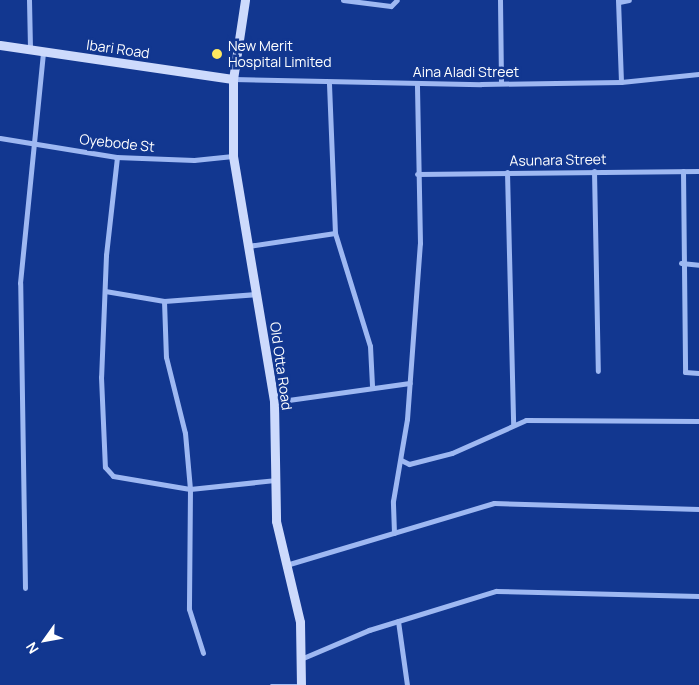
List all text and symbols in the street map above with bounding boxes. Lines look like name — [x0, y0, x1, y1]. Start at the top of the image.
street label: Ibari Road — [85, 36, 151, 62]
place label: New Merit Hospital Limited — [228, 38, 332, 70]
marker: New Merit Hospital Limited — [210, 47, 224, 61]
street label: Aina Aladi Street — [413, 64, 519, 80]
street label: Oyebode St — [79, 131, 155, 155]
street label: Asunara Street — [509, 151, 607, 169]
street label: Old Otta Road — [267, 321, 295, 411]
north arrow — [20, 615, 70, 665]
text: N — [21, 639, 43, 658]

